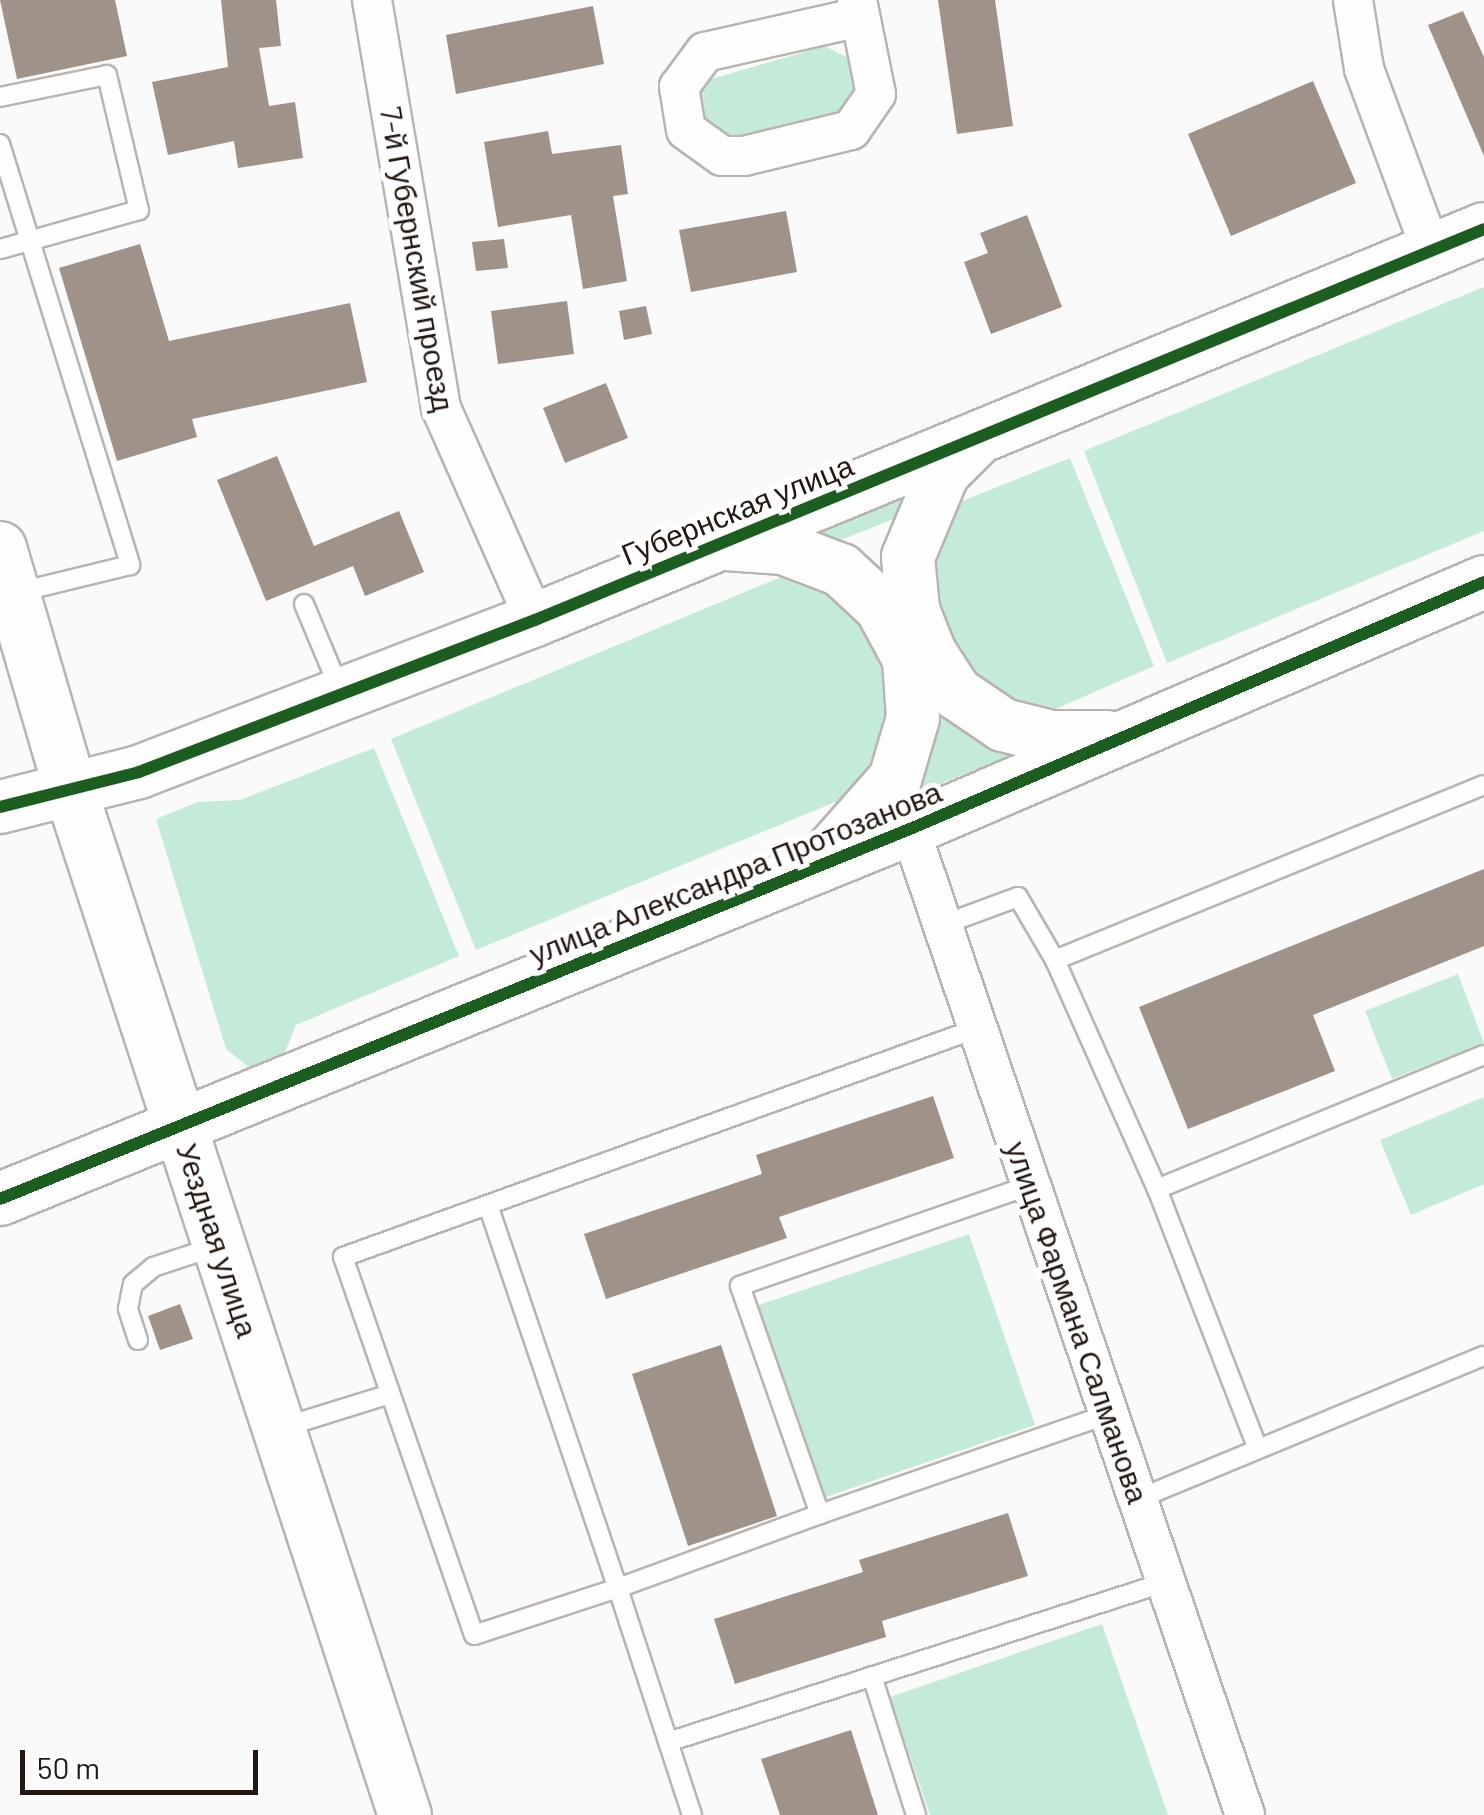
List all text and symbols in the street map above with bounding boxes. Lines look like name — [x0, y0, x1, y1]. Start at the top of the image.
street label: 7-й Губернский проезд — [373, 104, 463, 414]
street label: Губернская улица — [616, 446, 858, 572]
street label: улица Александра Протозанова — [524, 773, 946, 971]
street label: улица Фармана Салманова — [999, 1136, 1157, 1508]
street label: Уездная улица — [170, 1139, 266, 1341]
scale bar — [25, 1730, 262, 1792]
text: 50 m — [37, 1749, 100, 1785]

